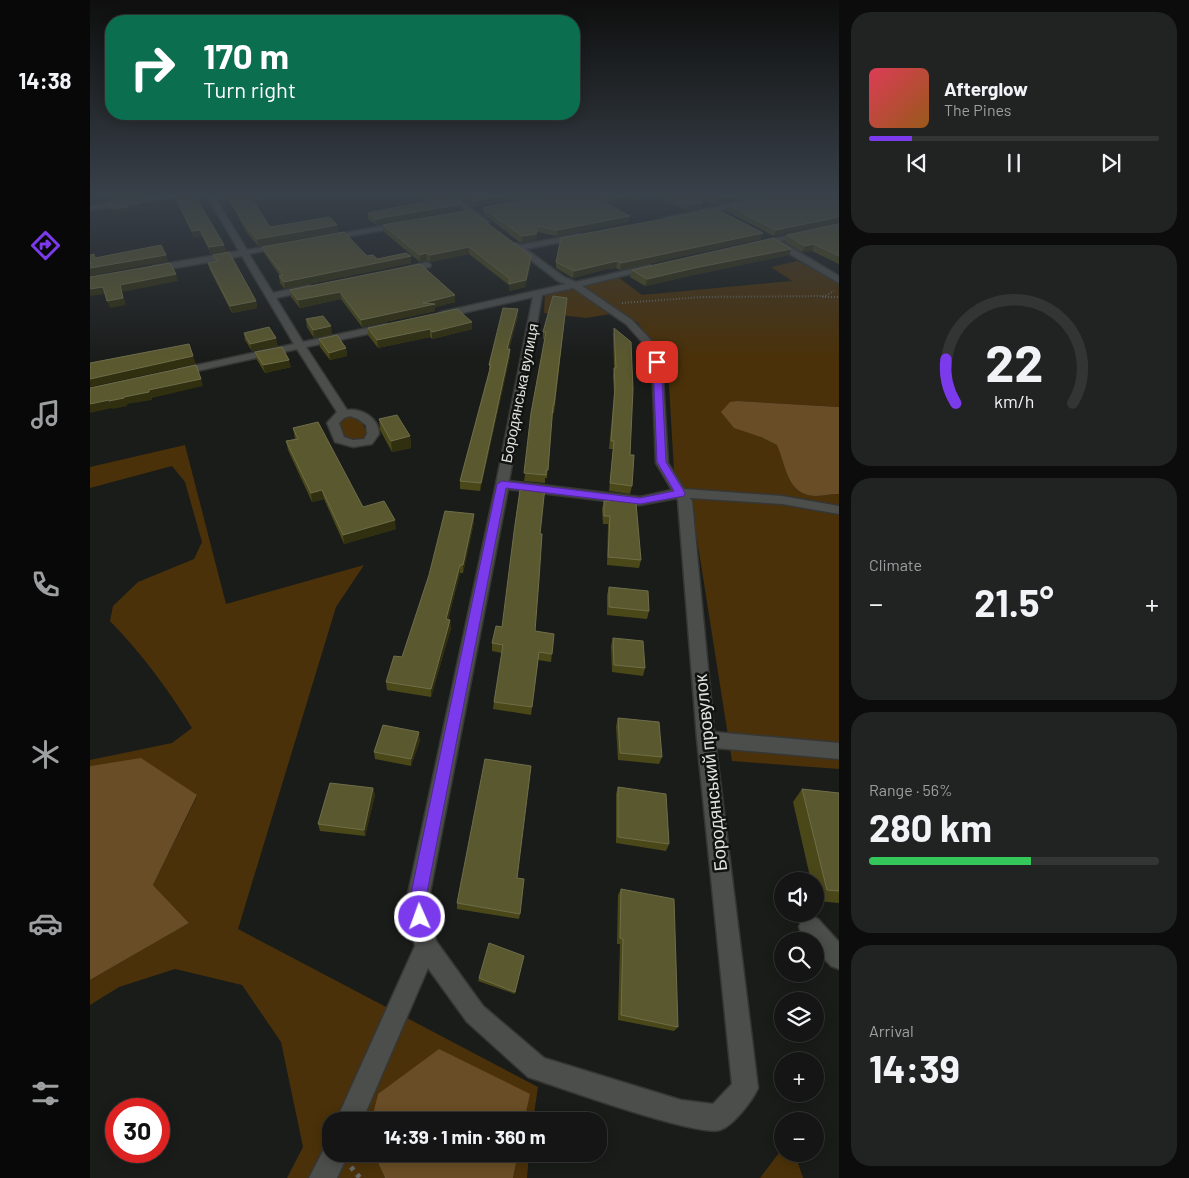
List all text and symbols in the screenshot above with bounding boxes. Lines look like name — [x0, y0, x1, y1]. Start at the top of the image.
text: 170 m — [203, 34, 289, 76]
icon: right — [120, 35, 185, 100]
text: 14:38 — [19, 67, 71, 93]
text: Turn right — [203, 76, 296, 102]
text: Afterglow — [944, 77, 1028, 100]
text: The Pines — [944, 100, 1012, 119]
icon: previous — [903, 149, 931, 177]
icon: pause — [1000, 149, 1028, 177]
icon: next — [1097, 149, 1125, 177]
icon: directions — [28, 228, 63, 263]
street label: Бородянська вулиця — [497, 322, 541, 464]
text: 22 — [985, 330, 1043, 392]
pin — [636, 341, 678, 383]
icon: arrive — [643, 348, 671, 376]
text: km/h — [994, 390, 1034, 412]
icon: music — [28, 397, 63, 432]
text: Climate — [869, 555, 922, 574]
icon: phone — [28, 567, 63, 602]
text: 21.5° — [974, 579, 1054, 625]
text: − — [869, 586, 883, 620]
text: + — [1145, 586, 1159, 620]
street label: Бородянський провулок — [689, 673, 731, 872]
icon: climate — [28, 737, 63, 772]
text: Range · 56% — [869, 780, 952, 799]
text: 280 km — [869, 804, 992, 850]
map controls — [774, 872, 824, 1162]
button: sound — [774, 872, 824, 922]
position arrow — [393, 890, 445, 942]
icon: car — [28, 906, 63, 941]
button: search — [774, 932, 824, 982]
button: layers — [774, 992, 824, 1042]
text: Arrival — [869, 1021, 914, 1040]
text: 14:39 — [869, 1045, 960, 1091]
button: + — [774, 1052, 824, 1102]
icon: filters — [28, 1076, 63, 1111]
speed limit sign: 30 — [105, 1098, 170, 1163]
button: − — [774, 1112, 824, 1162]
text: 14:39 · 1 min · 360 m — [383, 1125, 546, 1148]

